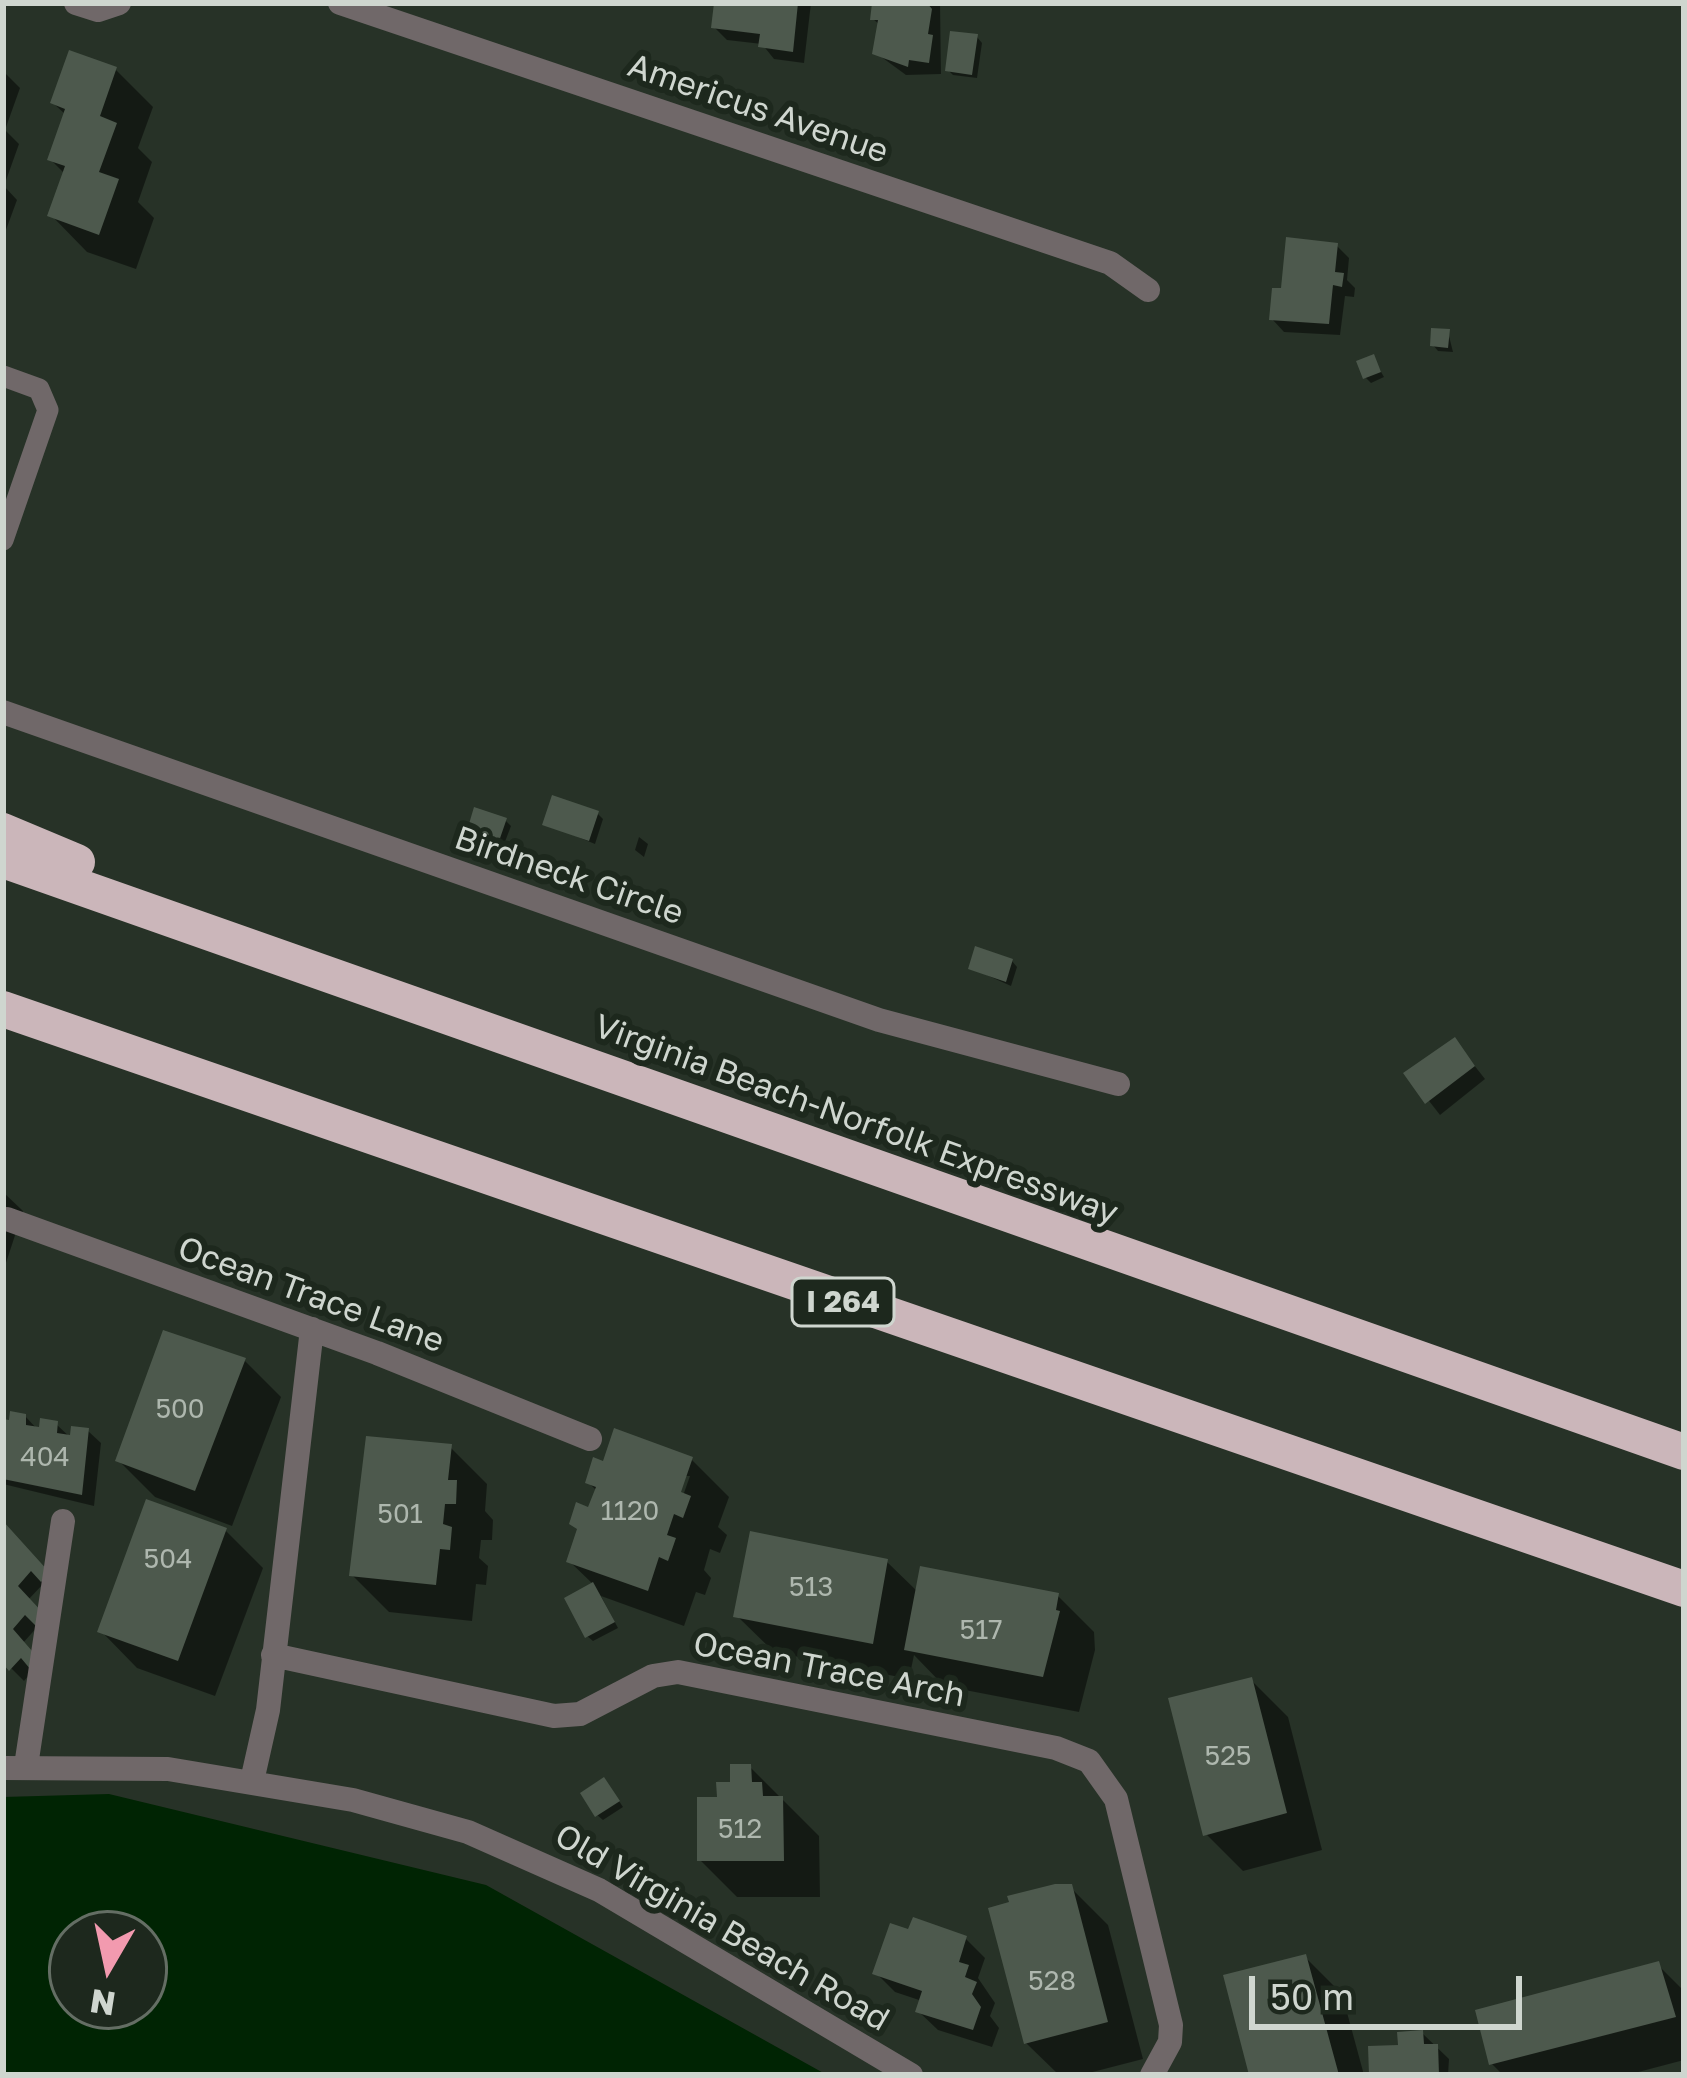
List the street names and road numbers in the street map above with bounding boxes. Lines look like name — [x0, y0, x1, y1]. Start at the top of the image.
street label: Americus Avenue — [623, 46, 893, 172]
street label: Birdneck Circle — [449, 818, 689, 934]
street label: Virginia Beach-Norfolk Expressway — [589, 1007, 1123, 1233]
street label: Ocean Trace Lane — [173, 1229, 449, 1361]
road number: I 264 — [792, 1278, 894, 1326]
street label: Ocean Trace Arch — [690, 1624, 968, 1716]
street label: Old Virginia Beach Road — [548, 1816, 896, 2040]

